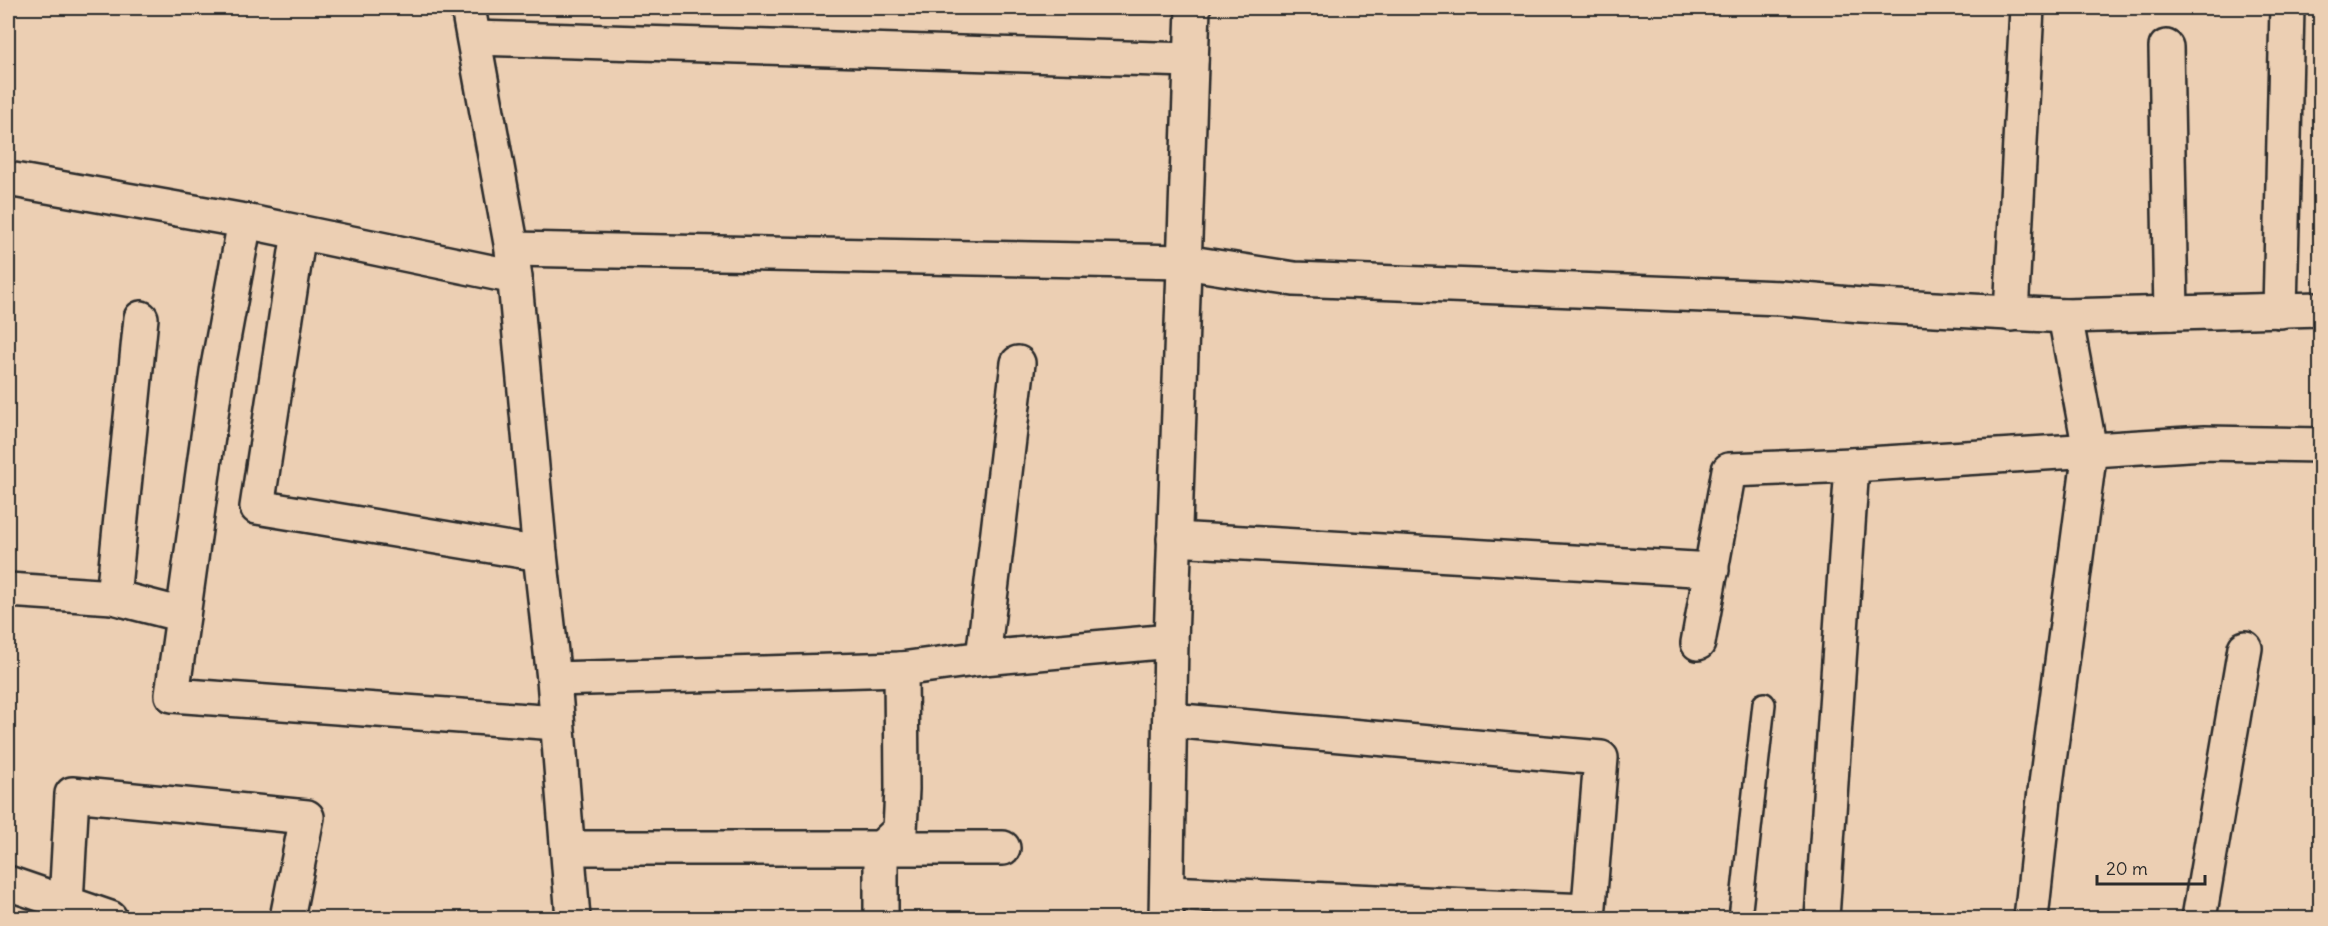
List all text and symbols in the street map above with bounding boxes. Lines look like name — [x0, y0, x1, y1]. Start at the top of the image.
scale bar — [2097, 848, 2205, 886]
text: 20 m — [2106, 857, 2148, 880]

